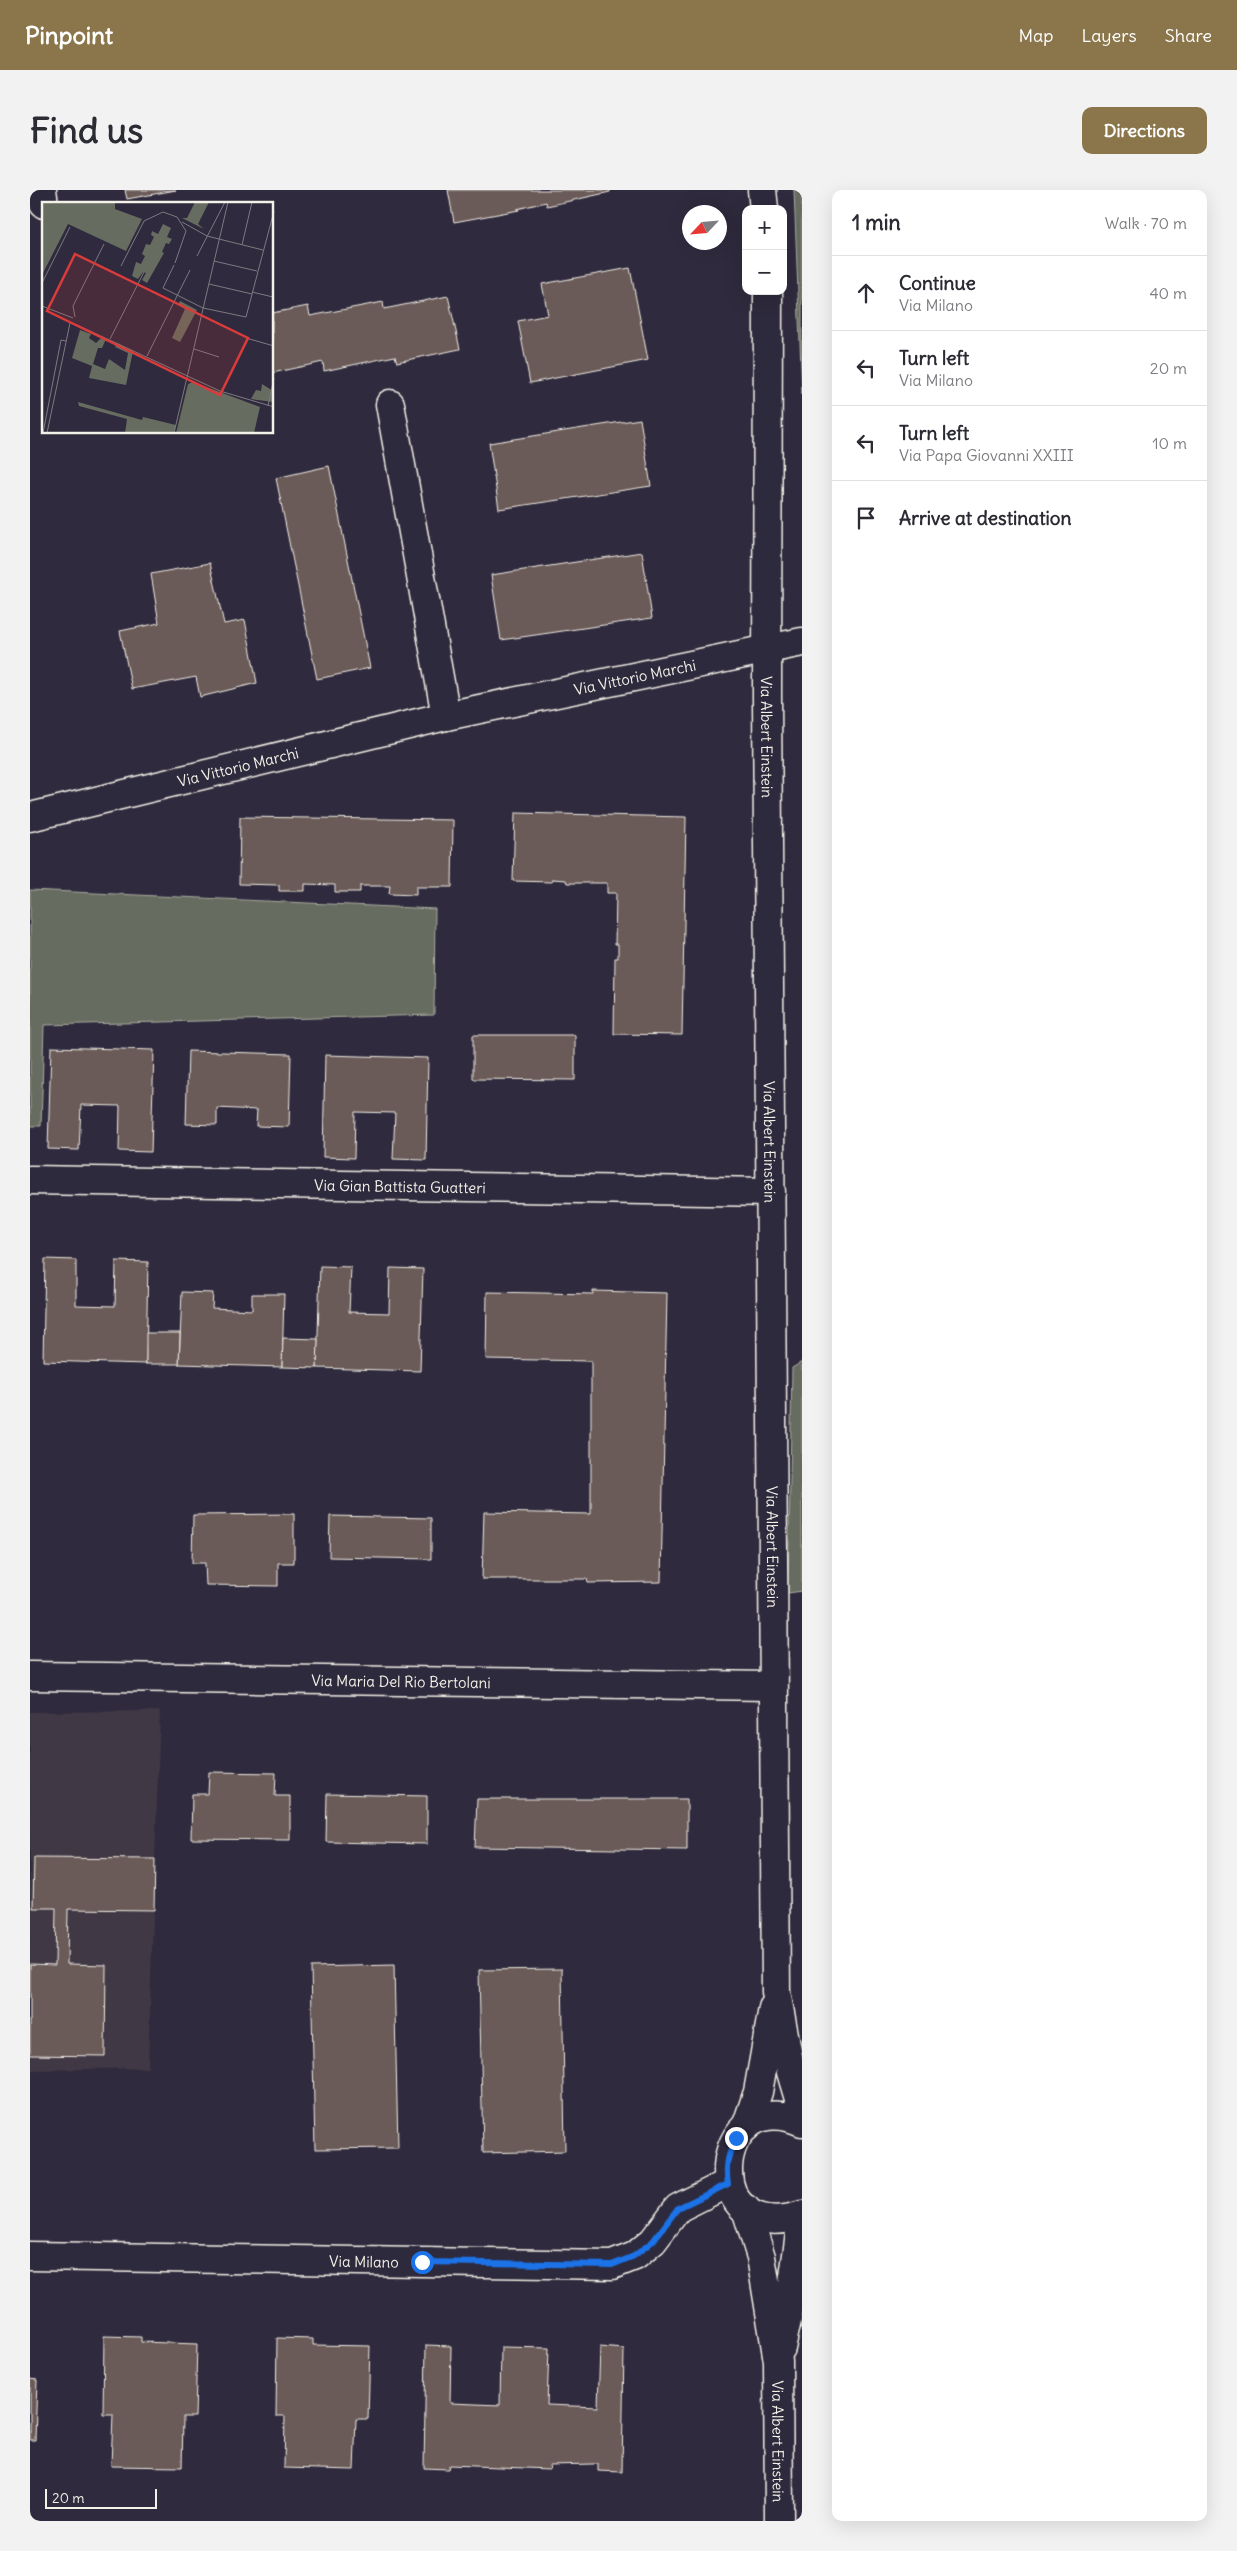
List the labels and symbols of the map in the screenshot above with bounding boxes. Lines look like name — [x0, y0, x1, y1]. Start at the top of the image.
inset map — [42, 202, 274, 434]
north arrow — [682, 205, 727, 250]
street label: Via Vittorio Marchi — [572, 655, 698, 699]
street label: Via Albert Einstein — [757, 676, 777, 798]
street label: Via Vittorio Marchi — [175, 743, 300, 790]
street label: Via Albert Einstein — [760, 1081, 780, 1203]
street label: Via Gian Battista Guatteri — [314, 1175, 486, 1197]
street label: Via Albert Einstein — [763, 1486, 783, 1608]
street label: Via Maria Del Rio Bertolani — [311, 1670, 491, 1692]
route end — [725, 2127, 748, 2150]
street label: Via Milano — [329, 2251, 399, 2271]
route start — [411, 2251, 434, 2274]
street label: Via Albert Einstein — [769, 2380, 788, 2503]
scale bar — [45, 2486, 158, 2509]

